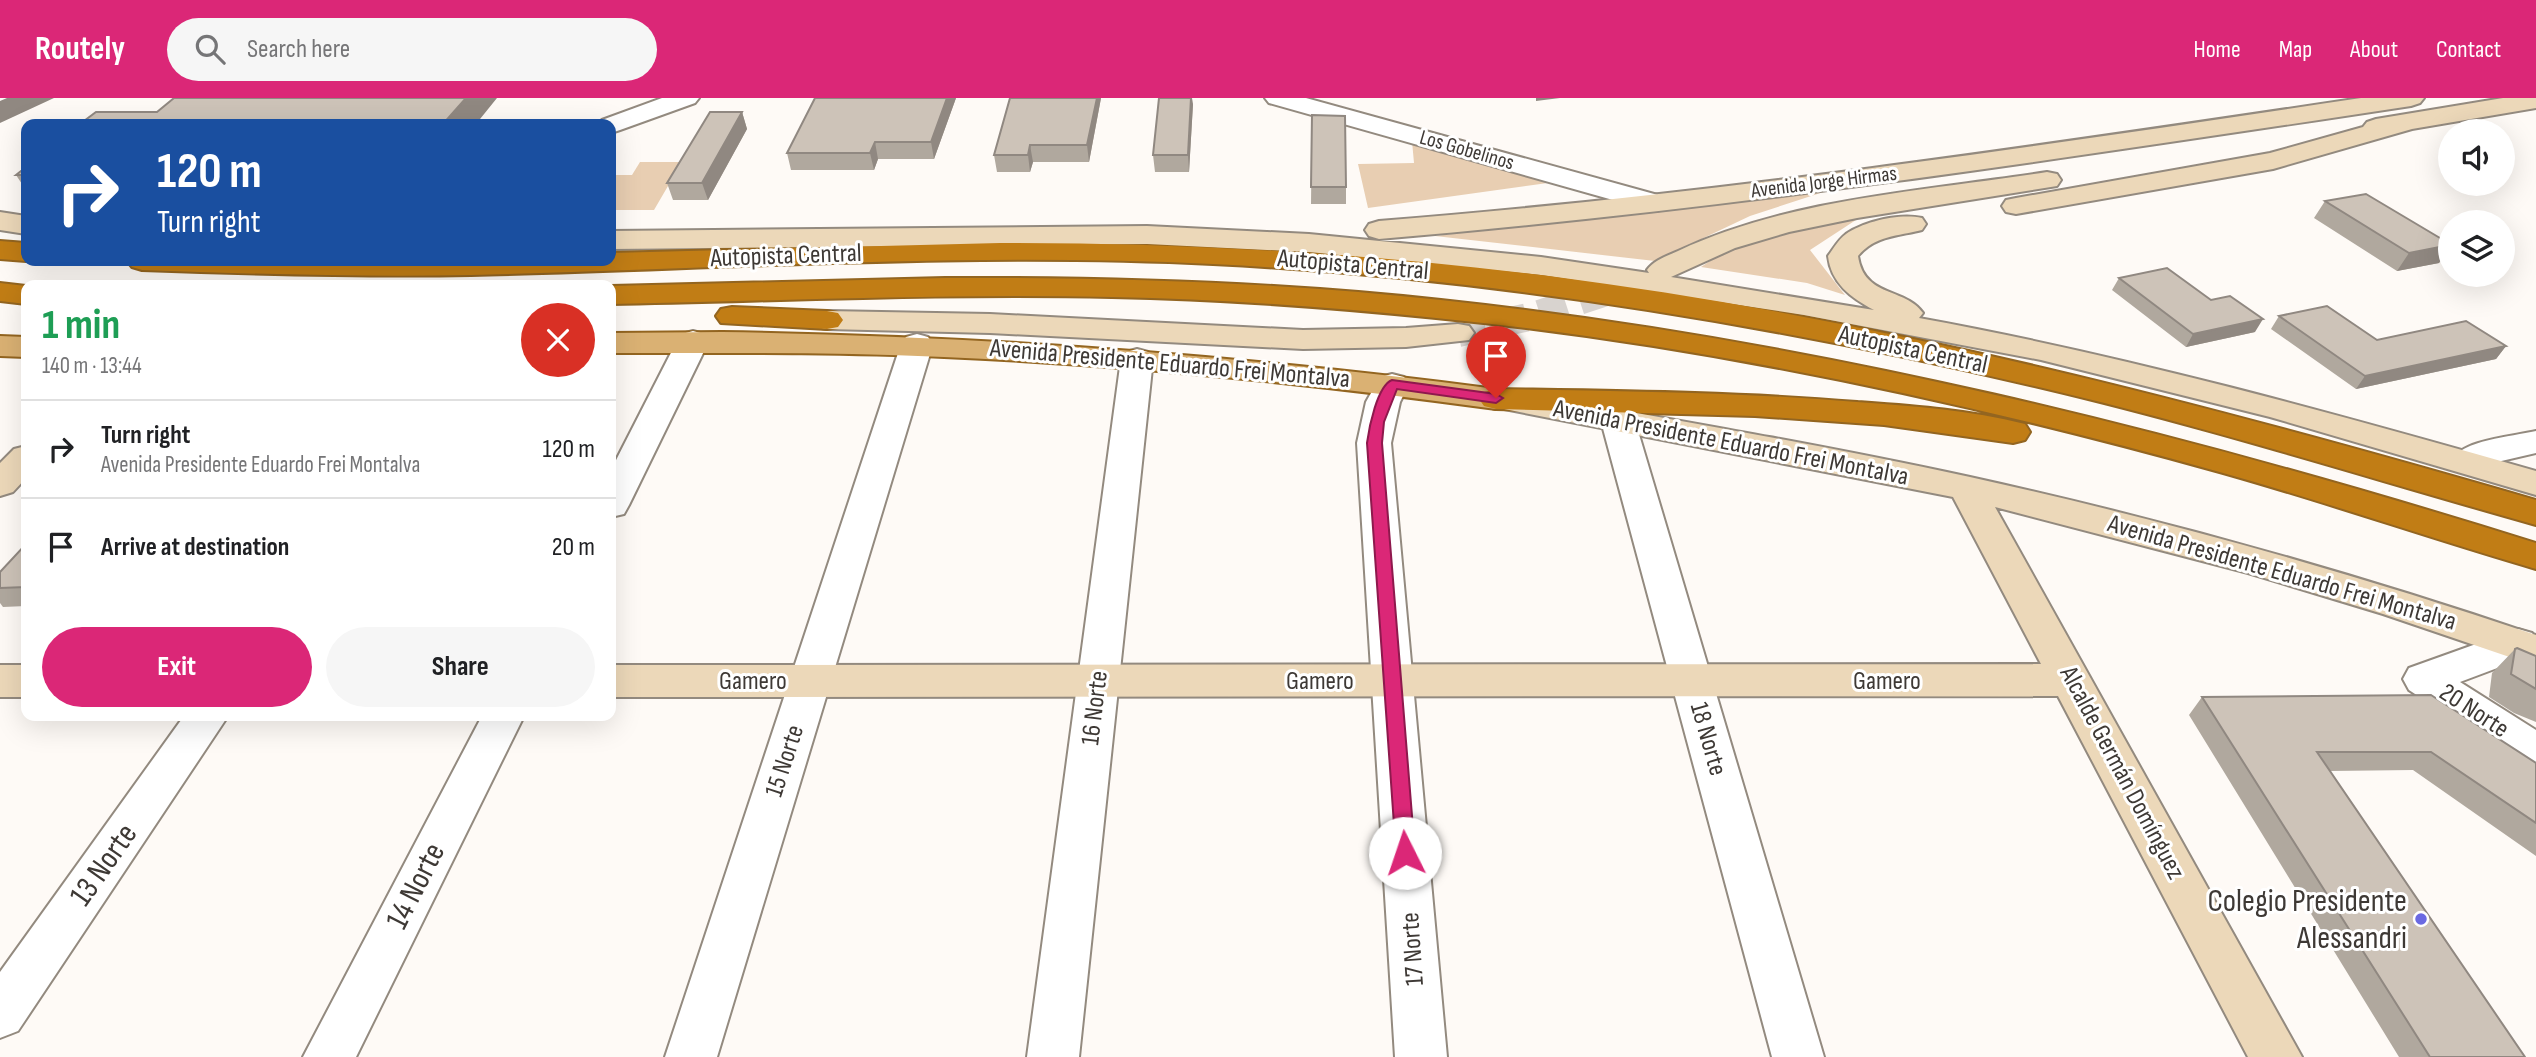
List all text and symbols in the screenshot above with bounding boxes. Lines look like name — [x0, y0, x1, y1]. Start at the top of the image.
search box — [167, 18, 657, 81]
text: Routely — [35, 29, 125, 69]
icon: search — [191, 30, 229, 68]
text: Search here — [247, 34, 350, 65]
text: Home — [2193, 35, 2241, 64]
text: Map — [2279, 35, 2312, 64]
text: About — [2350, 35, 2398, 64]
text: Contact — [2436, 35, 2501, 64]
map controls — [2438, 119, 2515, 287]
button: sound — [2438, 119, 2515, 196]
street label: Los Gobelinos — [1417, 125, 1517, 175]
text: 120 m — [157, 143, 262, 202]
icon: right — [42, 147, 133, 238]
street label: Avenida Jorge Hirmas — [1749, 161, 1898, 203]
text: Turn right — [157, 203, 261, 242]
button: layers — [2438, 210, 2515, 287]
street label: Autopista Central — [709, 238, 862, 274]
street label: Autopista Central — [1275, 243, 1430, 287]
text: 1 min — [42, 300, 120, 351]
button: close — [521, 303, 595, 377]
street label: Autopista Central — [1835, 319, 1990, 381]
pin — [1466, 326, 1526, 398]
street label: Avenida Presidente Eduardo Frei Montalva — [988, 333, 1351, 395]
icon: arrive — [1477, 337, 1515, 375]
text: 140 m · 13:44 — [42, 352, 142, 380]
street label: Avenida Presidente Eduardo Frei Montalva — [1550, 393, 1911, 493]
text: Turn right — [101, 420, 190, 451]
icon: right — [42, 430, 80, 468]
text: 120 m — [542, 434, 595, 465]
text: Avenida Presidente Eduardo Frei Montalva — [101, 451, 420, 479]
street label: Avenida Presidente Eduardo Frei Montalva — [2103, 508, 2460, 638]
icon: arrive — [42, 528, 80, 566]
text: Arrive at destination — [101, 532, 289, 563]
text: 20 m — [552, 532, 595, 563]
button: Exit — [42, 627, 312, 707]
button: Share — [326, 627, 595, 707]
street label: Alcalde Germán Domínguez — [2052, 660, 2191, 885]
street label: Gamero — [719, 666, 787, 697]
street label: Gamero — [1286, 666, 1354, 697]
street label: Gamero — [1853, 666, 1921, 697]
street label: 16 Norte — [1075, 669, 1115, 747]
street label: 20 Norte — [2433, 677, 2515, 745]
street label: 18 Norte — [1683, 699, 1733, 779]
street label: 15 Norte — [759, 721, 811, 801]
street label: 13 Norte — [62, 816, 146, 914]
position arrow — [1368, 816, 1442, 890]
street label: 14 Norte — [378, 837, 454, 935]
place label: Colegio Presidente Alessandri — [2208, 882, 2407, 958]
street label: 17 Norte — [1395, 911, 1431, 987]
marker: Colegio Presidente Alessandri — [2413, 911, 2429, 927]

